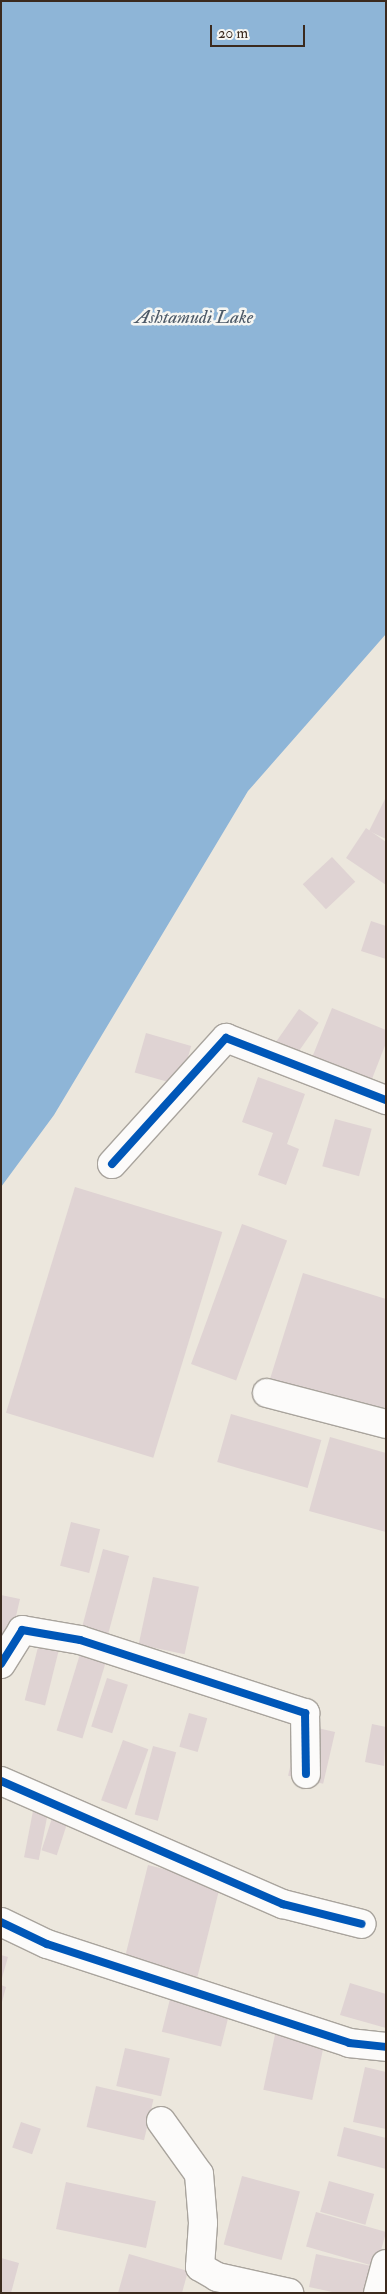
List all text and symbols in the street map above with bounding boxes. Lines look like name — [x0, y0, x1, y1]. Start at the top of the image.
scale bar — [212, 15, 307, 47]
text: 20 m — [218, 24, 248, 43]
water label: Ashtamudi Lake — [135, 307, 253, 329]

